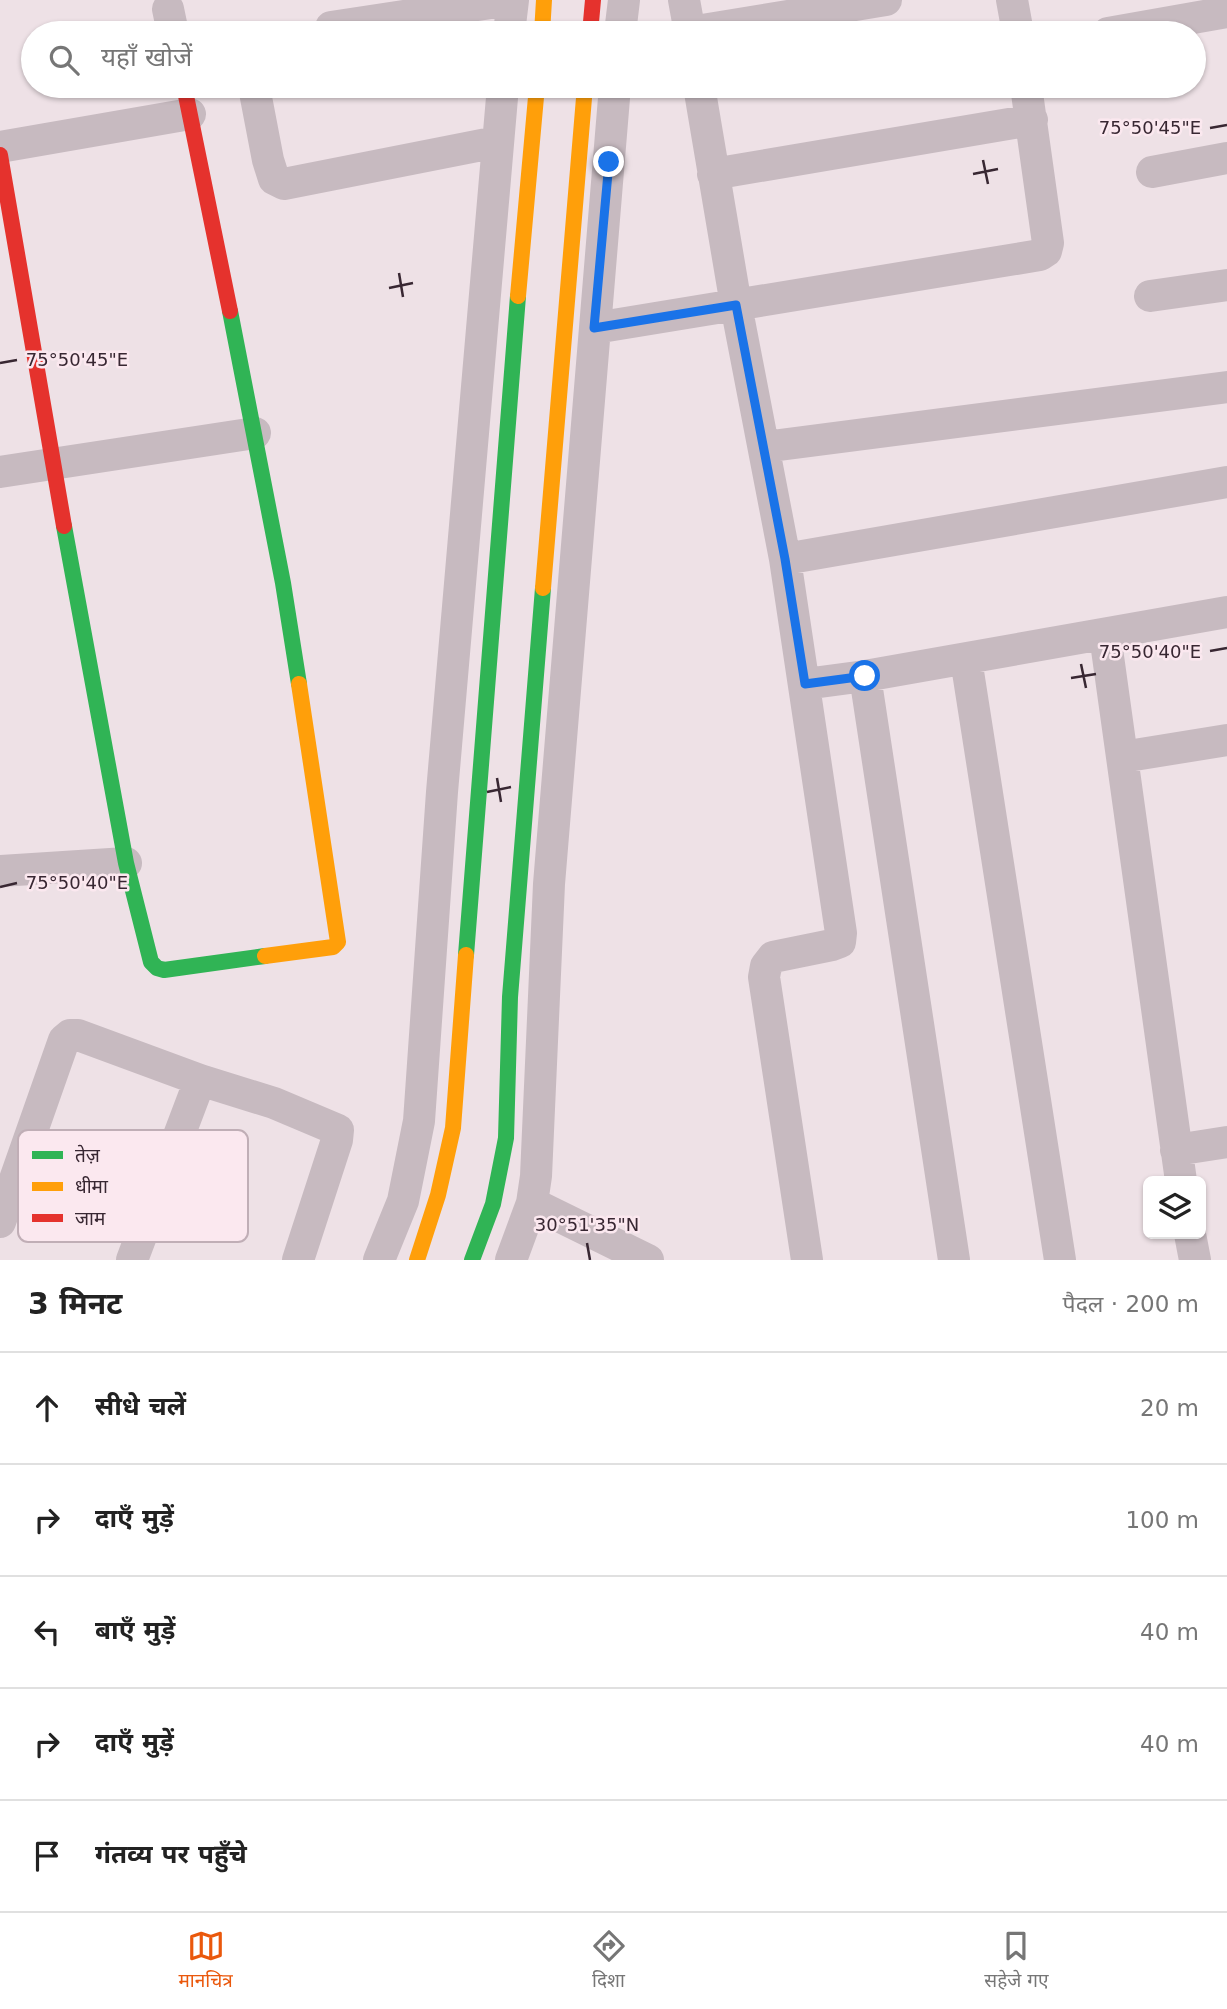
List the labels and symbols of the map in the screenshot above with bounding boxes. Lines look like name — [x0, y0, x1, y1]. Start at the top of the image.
text: 75°50'45"E — [1099, 117, 1201, 138]
route end — [593, 146, 624, 177]
text: 75°50'45"E — [26, 349, 128, 370]
text: 75°50'40"E — [1099, 641, 1201, 662]
route start — [849, 660, 880, 691]
text: 75°50'40"E — [26, 872, 128, 893]
legend — [18, 1130, 248, 1242]
text: तेज़ — [75, 1144, 101, 1166]
text: धीमा — [75, 1175, 109, 1197]
text: जाम — [75, 1207, 106, 1229]
text: 30°51'35"N — [535, 1214, 639, 1235]

